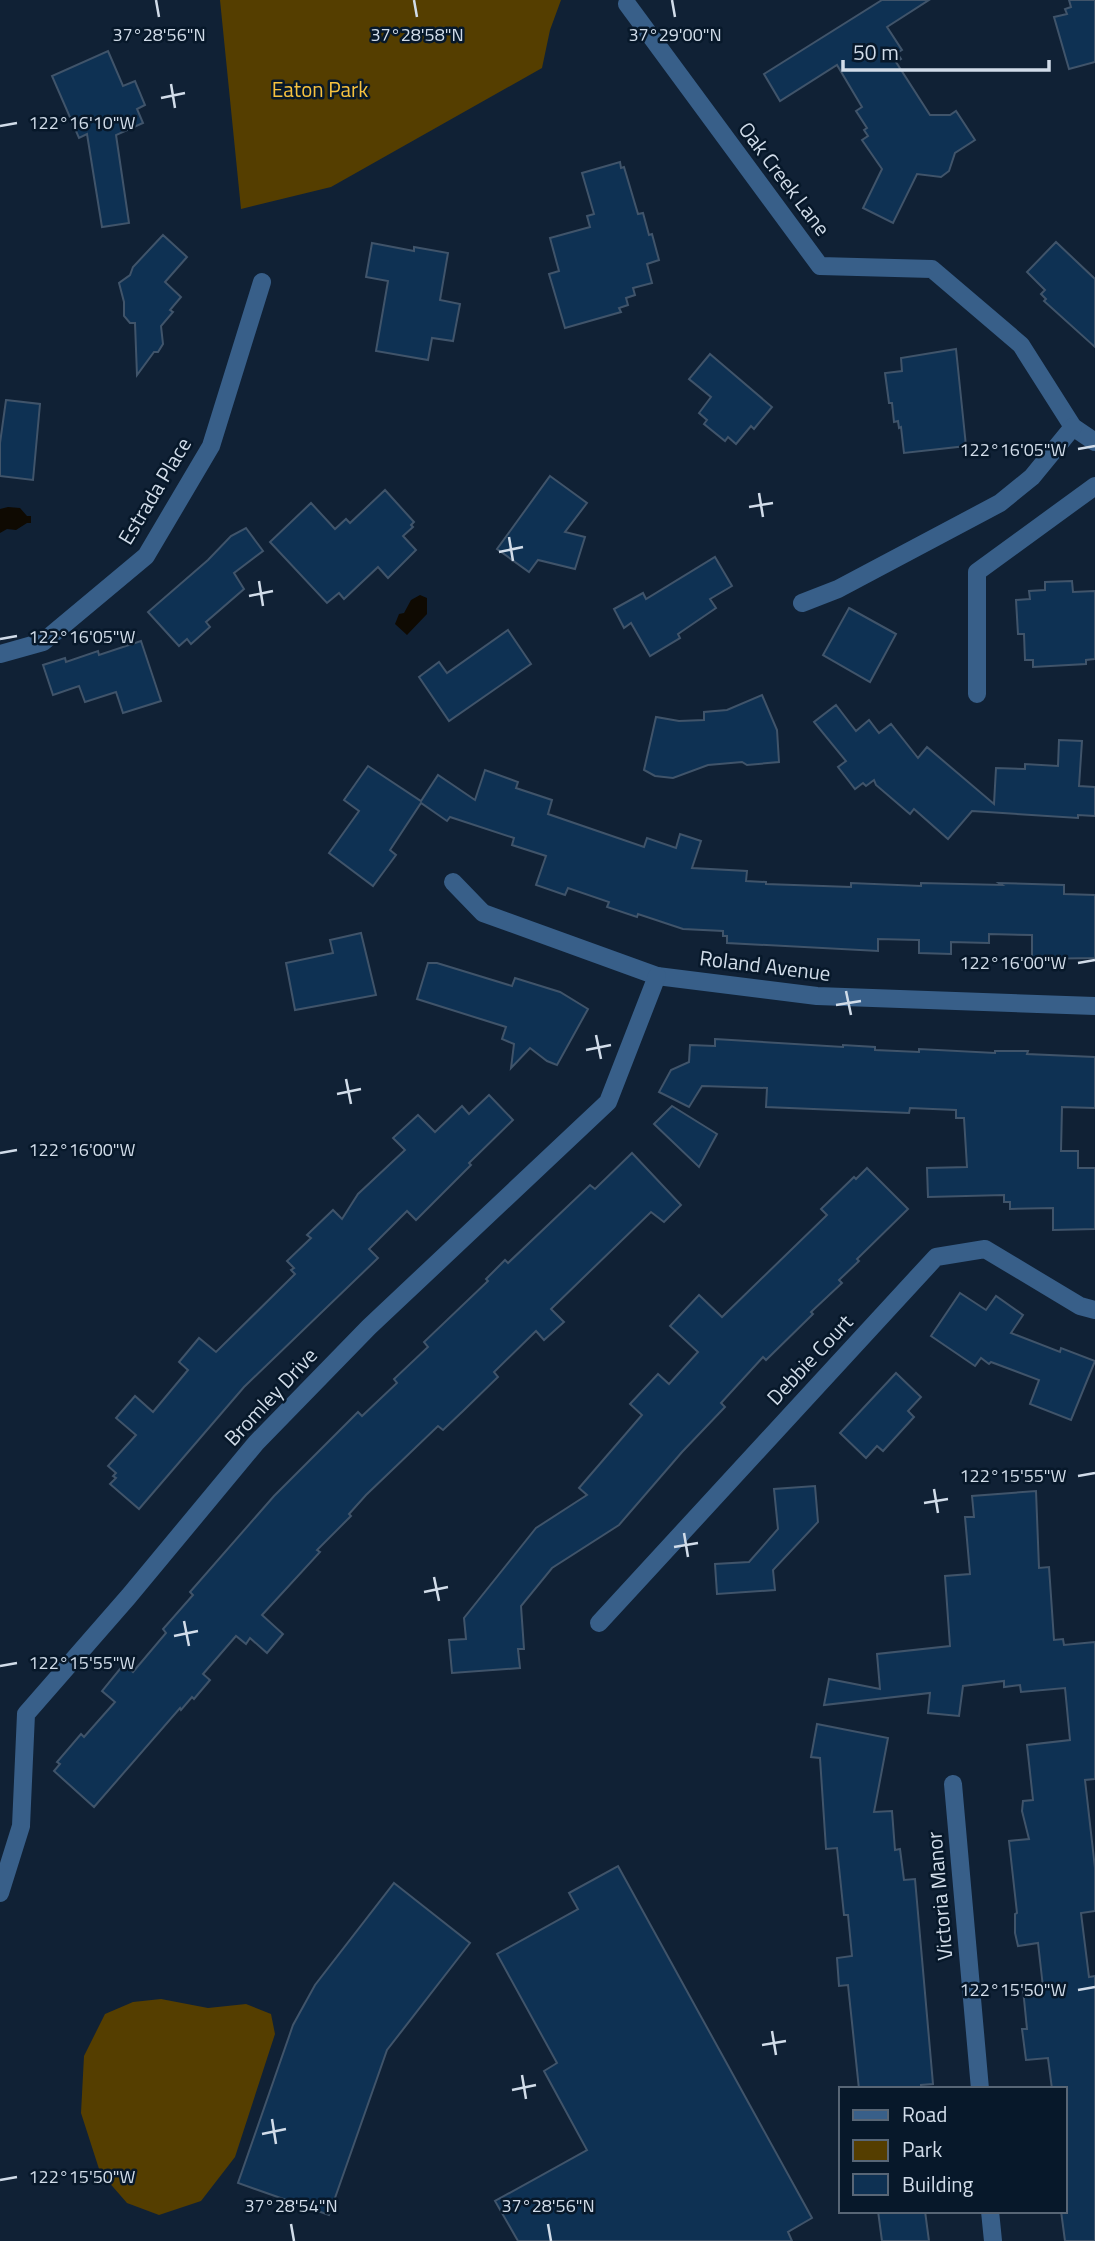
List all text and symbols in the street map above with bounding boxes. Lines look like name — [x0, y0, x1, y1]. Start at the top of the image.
text: 37°28'56"N — [112, 21, 206, 48]
text: 37°28'58"N — [370, 21, 464, 48]
text: 37°29'00"N — [628, 21, 722, 48]
scale bar — [843, 28, 1050, 72]
text: 50 m — [853, 36, 899, 68]
park label: Eaton Park — [272, 73, 368, 105]
text: 122°16'10"W — [28, 109, 136, 136]
street label: Oak Creek Lane — [731, 115, 838, 242]
street label: Estrada Place — [109, 431, 199, 550]
text: 122°16'05"W — [959, 436, 1067, 463]
text: 122°16'05"W — [28, 623, 136, 650]
street label: Roland Avenue — [698, 941, 833, 989]
text: 122°16'00"W — [959, 949, 1067, 976]
text: 122°16'00"W — [28, 1136, 136, 1163]
street label: Debbie Court — [759, 1306, 860, 1412]
street label: Bromley Drive — [216, 1340, 324, 1453]
text: 122°15'55"W — [959, 1462, 1067, 1489]
text: 122°15'55"W — [28, 1649, 136, 1676]
street label: Victoria Manor — [917, 1830, 961, 1962]
text: 122°15'50"W — [959, 1976, 1067, 2003]
legend — [839, 2087, 1067, 2213]
text: Road — [902, 2098, 947, 2130]
text: Park — [902, 2133, 942, 2165]
text: 122°15'50"W — [28, 2163, 136, 2190]
text: Building — [902, 2168, 974, 2200]
text: 37°28'54"N — [244, 2192, 338, 2219]
text: 37°28'56"N — [501, 2192, 595, 2219]

